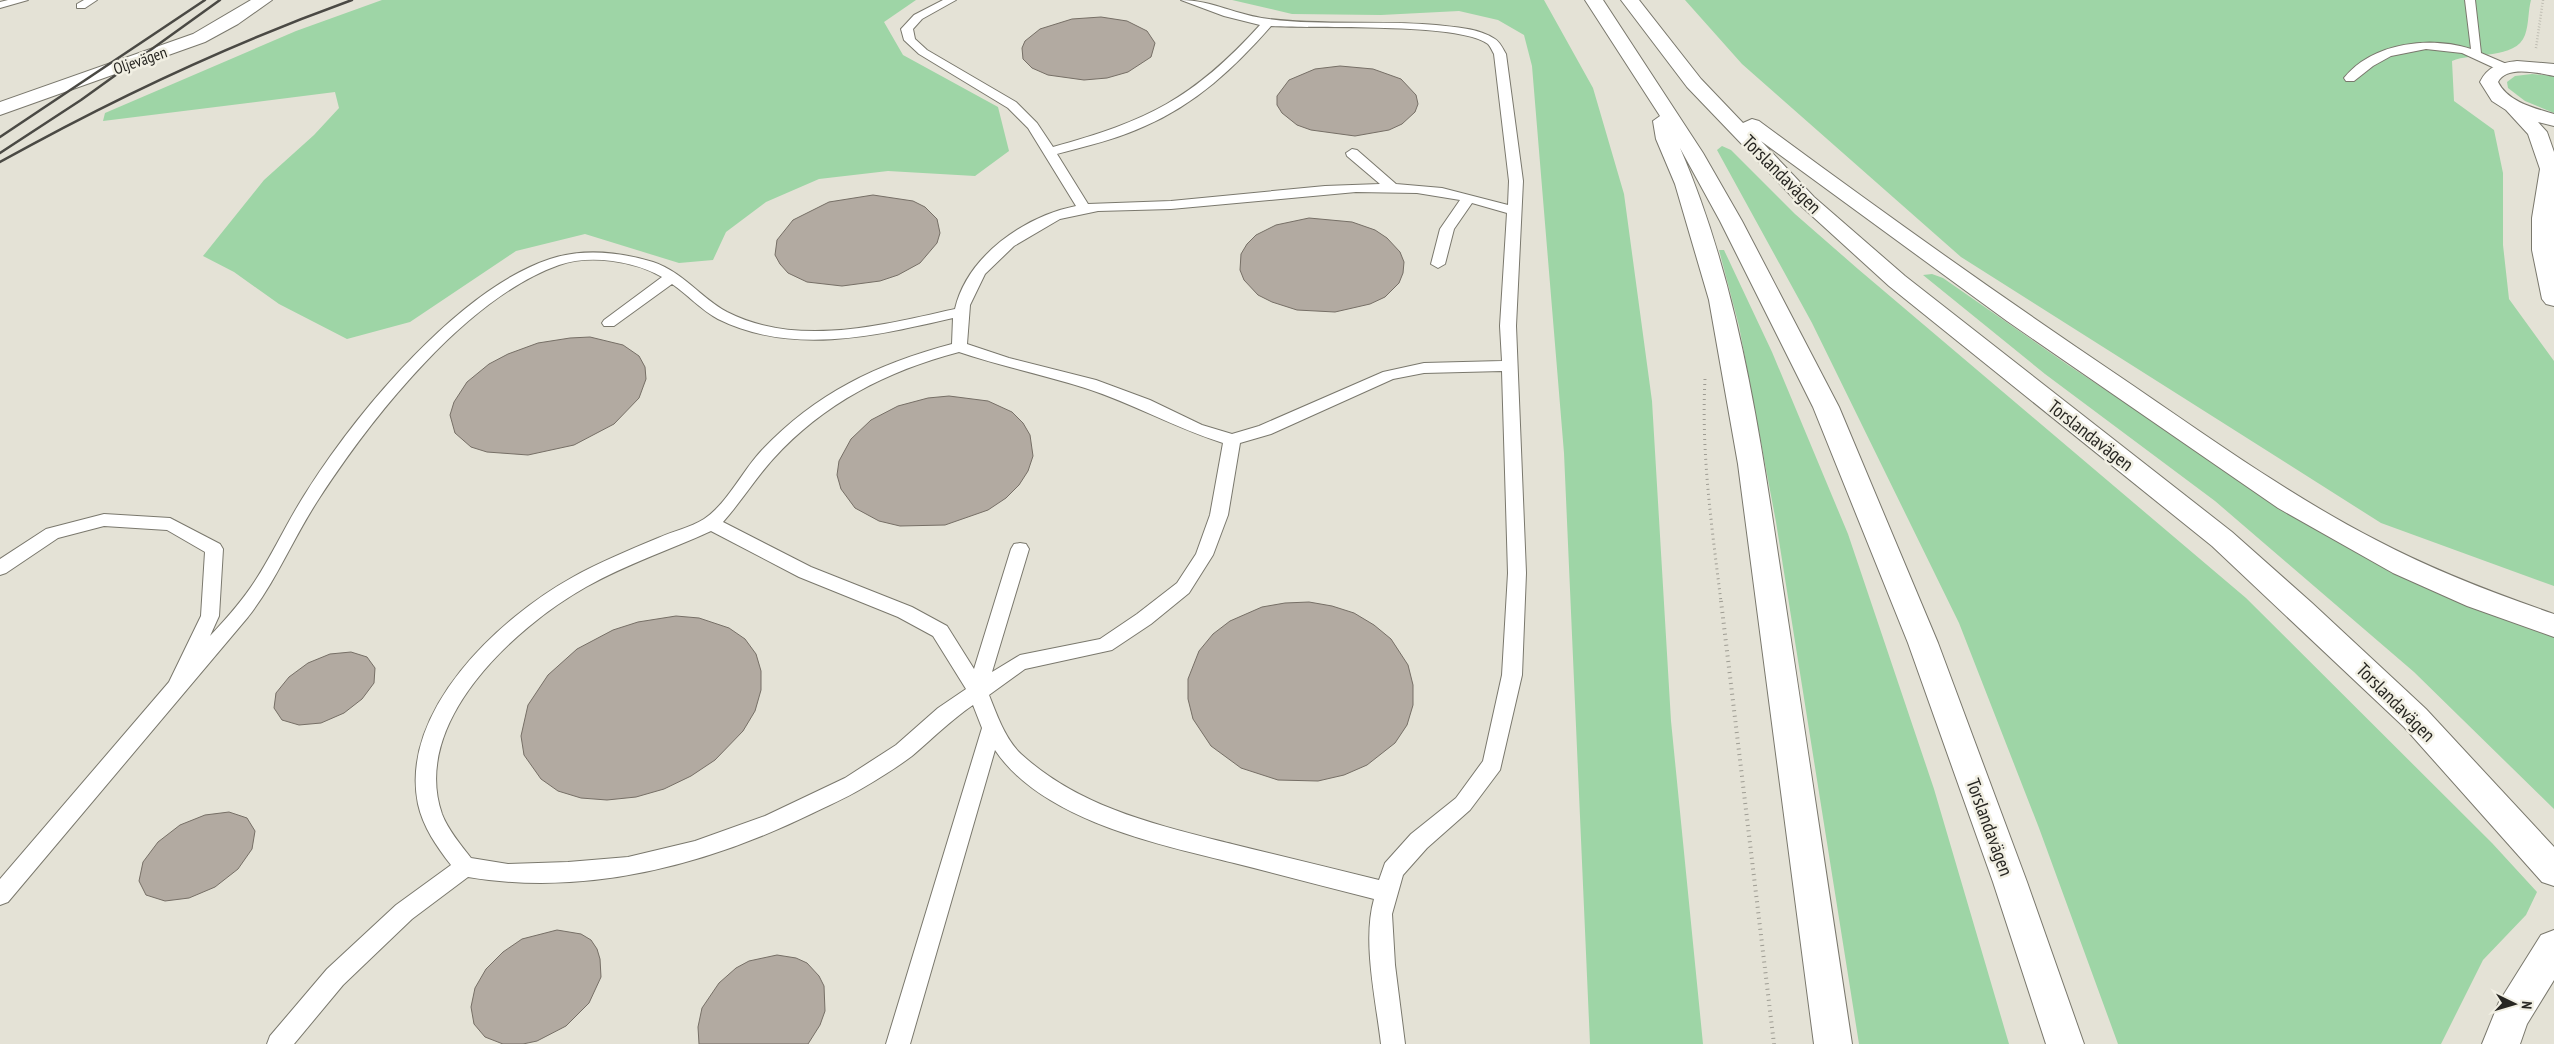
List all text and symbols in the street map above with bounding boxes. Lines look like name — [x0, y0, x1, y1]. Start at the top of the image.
street label: Oljevägen — [111, 42, 169, 78]
street label: Torslandavägen — [1737, 129, 1827, 219]
street label: Torslandavägen — [2043, 394, 2139, 476]
street label: Torslandavägen — [2351, 657, 2441, 747]
street label: Torslandavägen — [1961, 775, 2019, 879]
north arrow — [2489, 979, 2539, 1029]
text: N — [2518, 1001, 2536, 1010]

